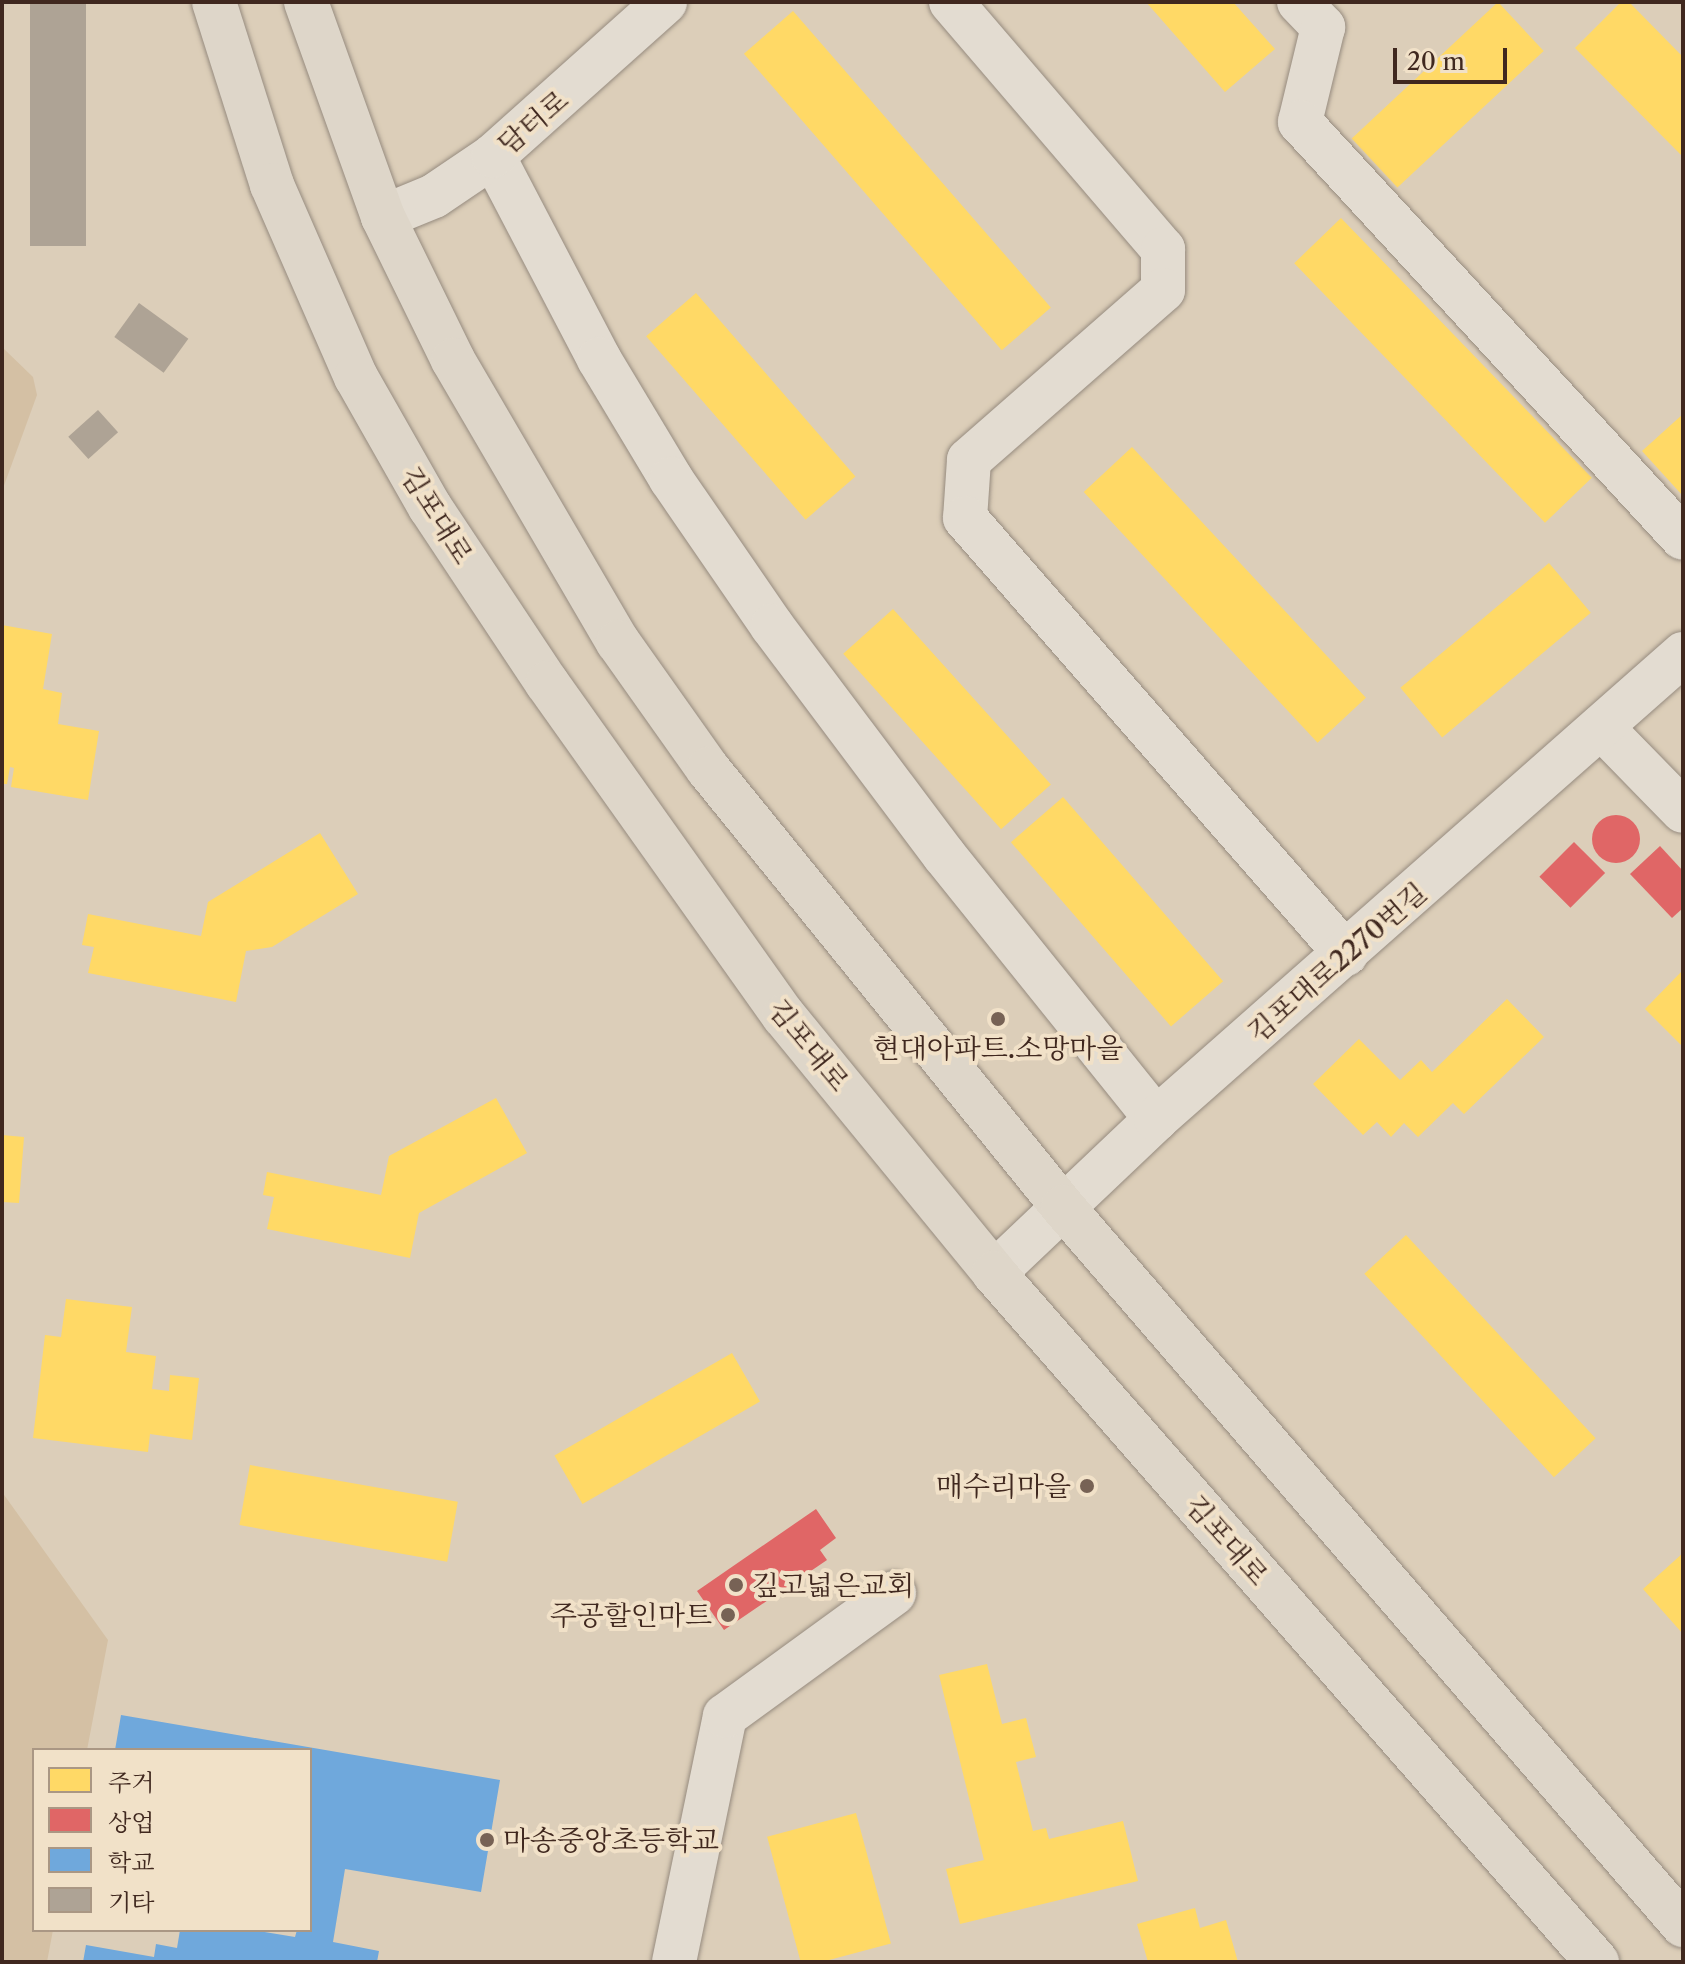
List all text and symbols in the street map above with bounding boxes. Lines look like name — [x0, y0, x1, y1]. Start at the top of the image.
scale bar — [1397, 32, 1511, 82]
text: 20 m — [1407, 47, 1465, 76]
street label: 담터로 — [491, 83, 575, 161]
street label: 김포대로 — [394, 460, 480, 570]
street label: 김포대로2270번길 — [1241, 875, 1433, 1049]
street label: 김포대로 — [762, 992, 856, 1098]
marker: 현대아파트.소망마을 — [989, 1010, 1007, 1028]
place label: 현대아파트.소망마을 — [873, 1031, 1123, 1065]
place label: 매수리마을 — [936, 1469, 1071, 1503]
marker: 매수리마을 — [1078, 1477, 1096, 1495]
street label: 김포대로 — [1179, 1488, 1275, 1592]
place label: 깊고넓은교회 — [752, 1568, 914, 1602]
marker: 깊고넓은교회 — [727, 1576, 745, 1594]
place label: 주공할인마트 — [550, 1598, 712, 1632]
marker: 주공할인마트 — [719, 1606, 737, 1624]
legend — [32, 1748, 312, 1932]
text: 주거 — [108, 1768, 154, 1797]
text: 상업 — [108, 1808, 154, 1837]
place label: 마송중앙초등학교 — [503, 1823, 719, 1857]
marker: 마송중앙초등학교 — [478, 1831, 496, 1849]
text: 학교 — [108, 1848, 154, 1877]
text: 기타 — [108, 1888, 154, 1917]

